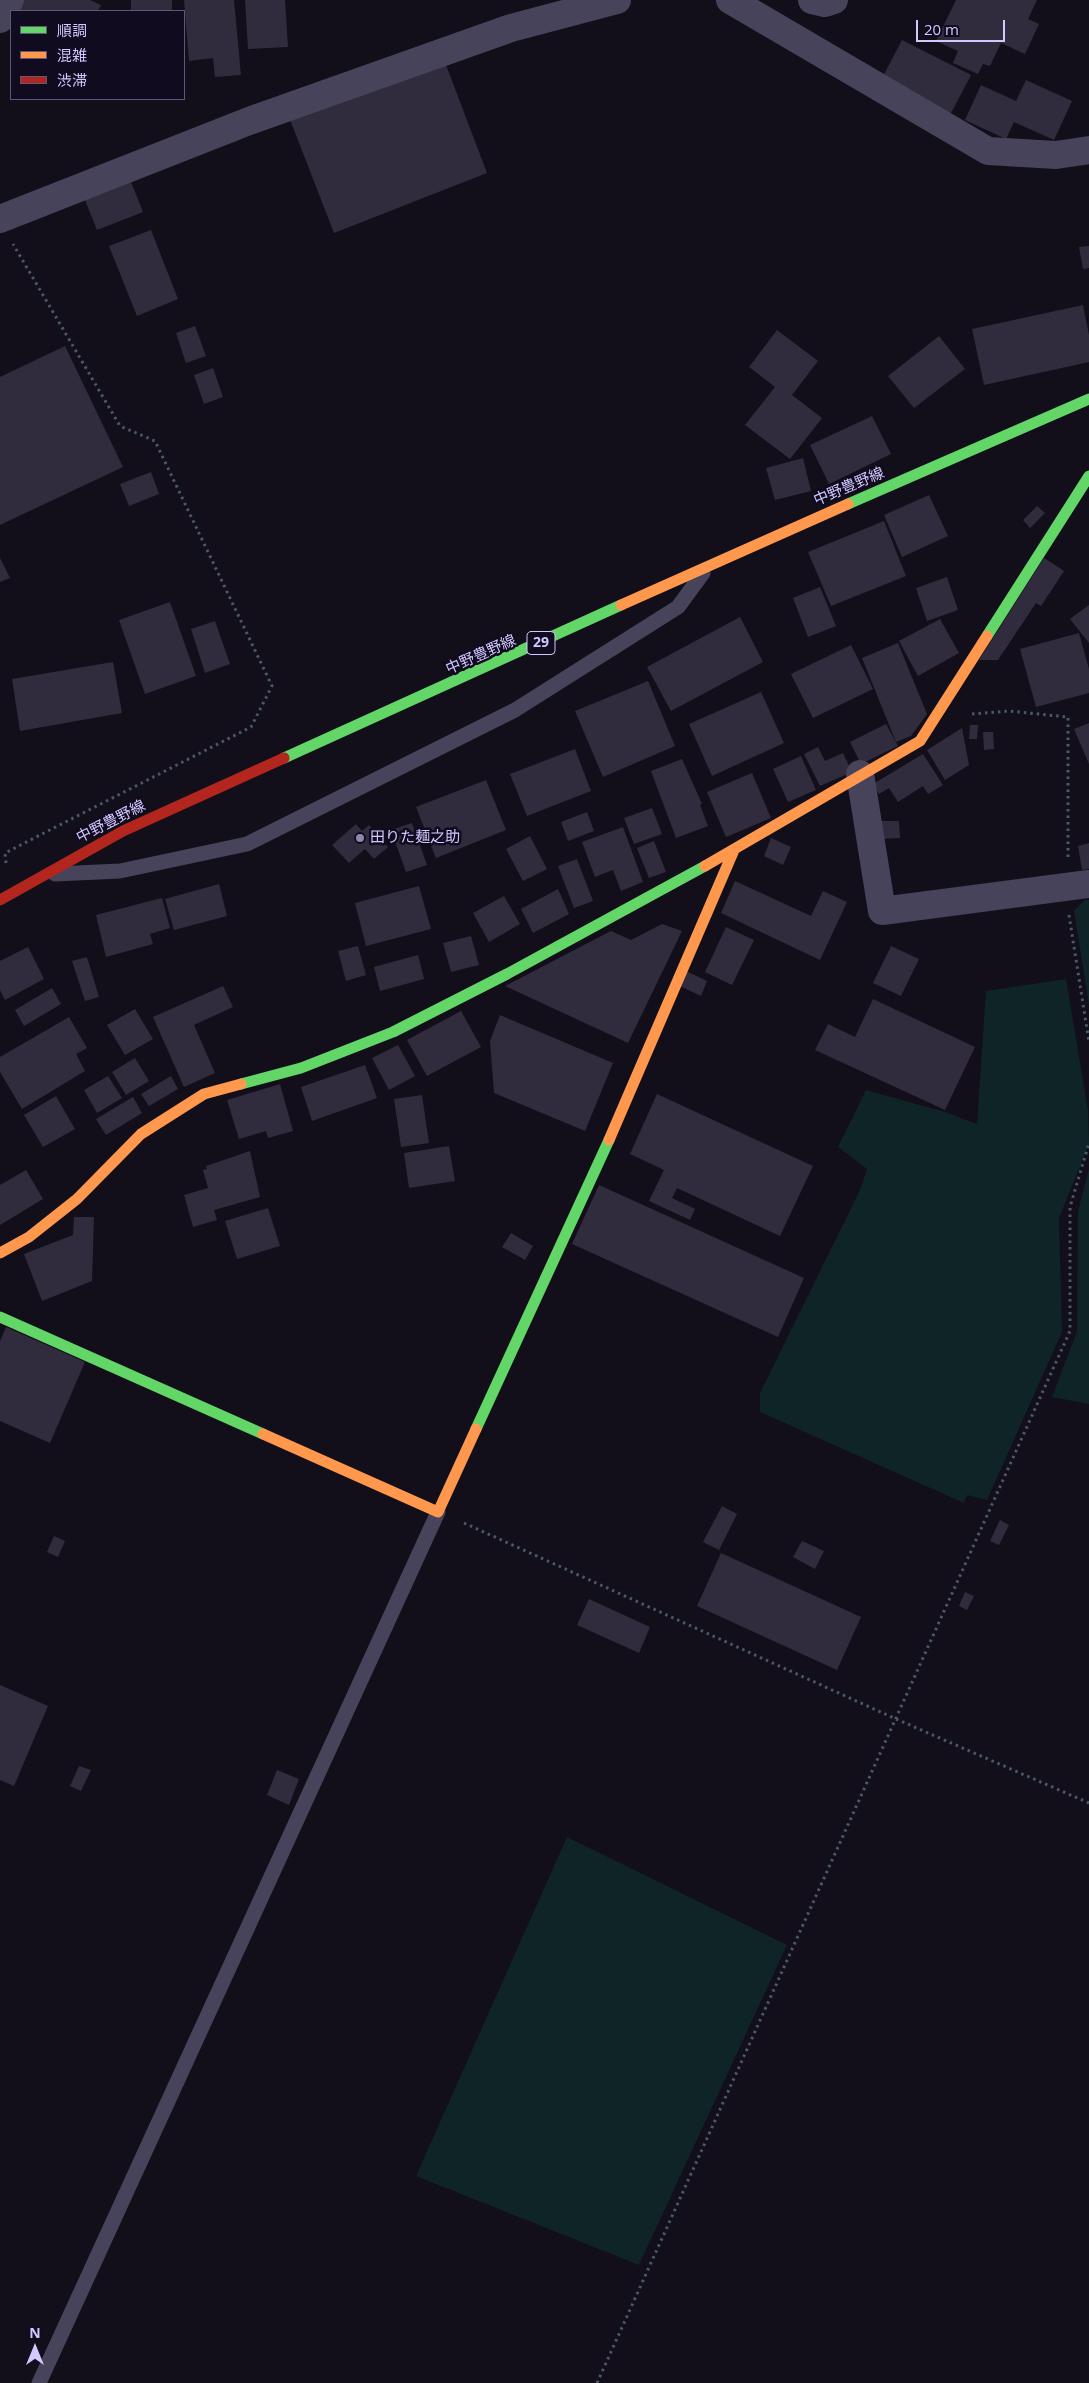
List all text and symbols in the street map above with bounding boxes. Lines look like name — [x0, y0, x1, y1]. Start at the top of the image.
legend — [10, 10, 185, 100]
scale bar — [919, 10, 1008, 42]
text: 20 m — [924, 19, 959, 39]
text: 順調 — [57, 20, 87, 40]
text: 混雑 — [57, 45, 87, 65]
text: 渋滞 — [57, 70, 87, 90]
street label: 中野豊野線 — [811, 464, 887, 510]
street label: 中野豊野線 — [443, 632, 519, 678]
road number: 29 — [527, 632, 555, 654]
street label: 中野豊野線 — [74, 797, 148, 847]
place label: 田りた麺之助 — [370, 829, 460, 847]
marker: 田りた麺之助 — [354, 832, 366, 844]
north arrow — [10, 2323, 60, 2373]
text: N — [29, 2323, 41, 2342]

